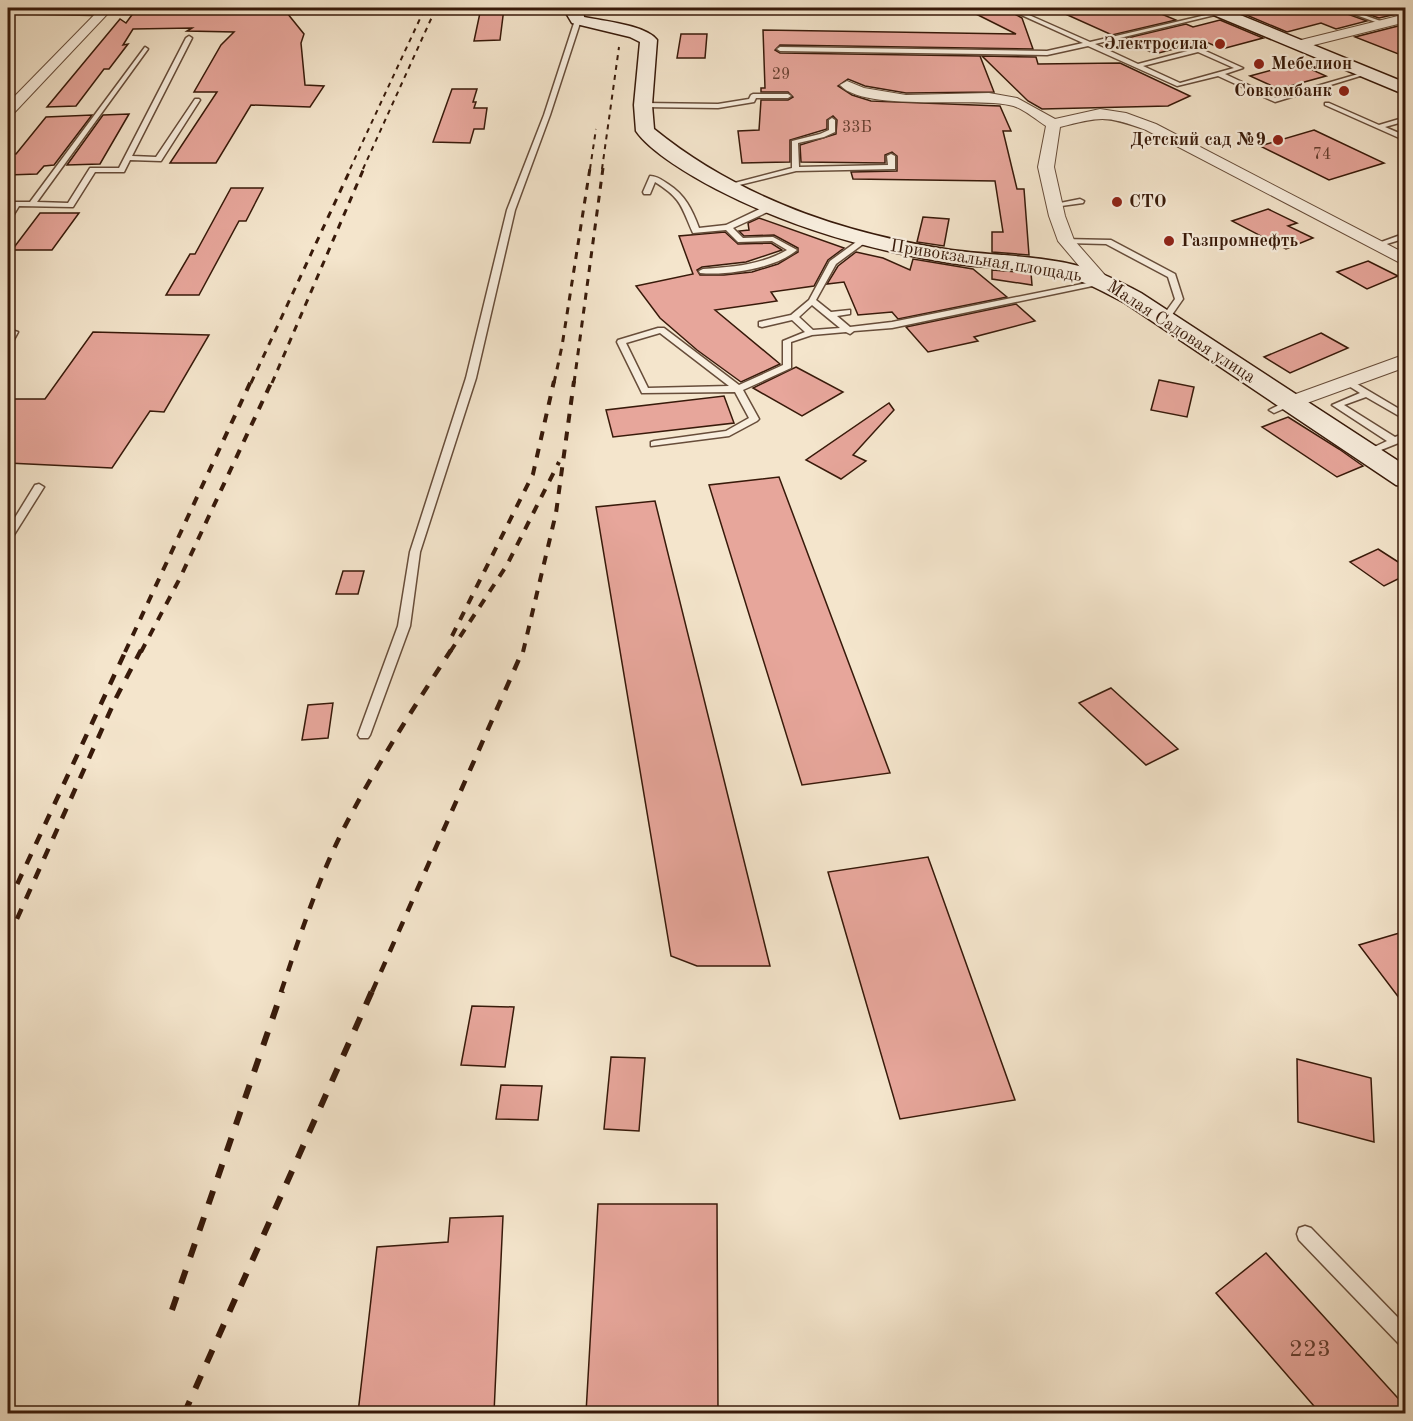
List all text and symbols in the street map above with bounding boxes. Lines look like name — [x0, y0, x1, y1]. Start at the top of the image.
place label: Электросила — [1104, 35, 1208, 53]
marker: Электросила — [1213, 37, 1227, 51]
place label: Мебелион — [1271, 55, 1352, 73]
marker: Мебелион — [1252, 57, 1266, 71]
house number: 29 — [772, 67, 790, 83]
place label: Совкомбанк — [1234, 82, 1333, 100]
marker: Совкомбанк — [1337, 84, 1351, 98]
house number: 33Б — [842, 120, 872, 136]
place label: Детский сад №9 — [1130, 131, 1266, 149]
marker: Детский сад №9 — [1271, 133, 1285, 147]
house number: 74 — [1313, 147, 1331, 163]
place label: СТО — [1129, 193, 1167, 211]
marker: СТО — [1110, 195, 1124, 209]
place label: Газпромнефть — [1181, 232, 1298, 251]
marker: Газпромнефть — [1162, 234, 1176, 248]
street label: Привокзальная площадь — [889, 237, 1083, 285]
street label: Малая Садовая улица — [1104, 277, 1259, 387]
house number: 223 — [1289, 1338, 1331, 1362]

